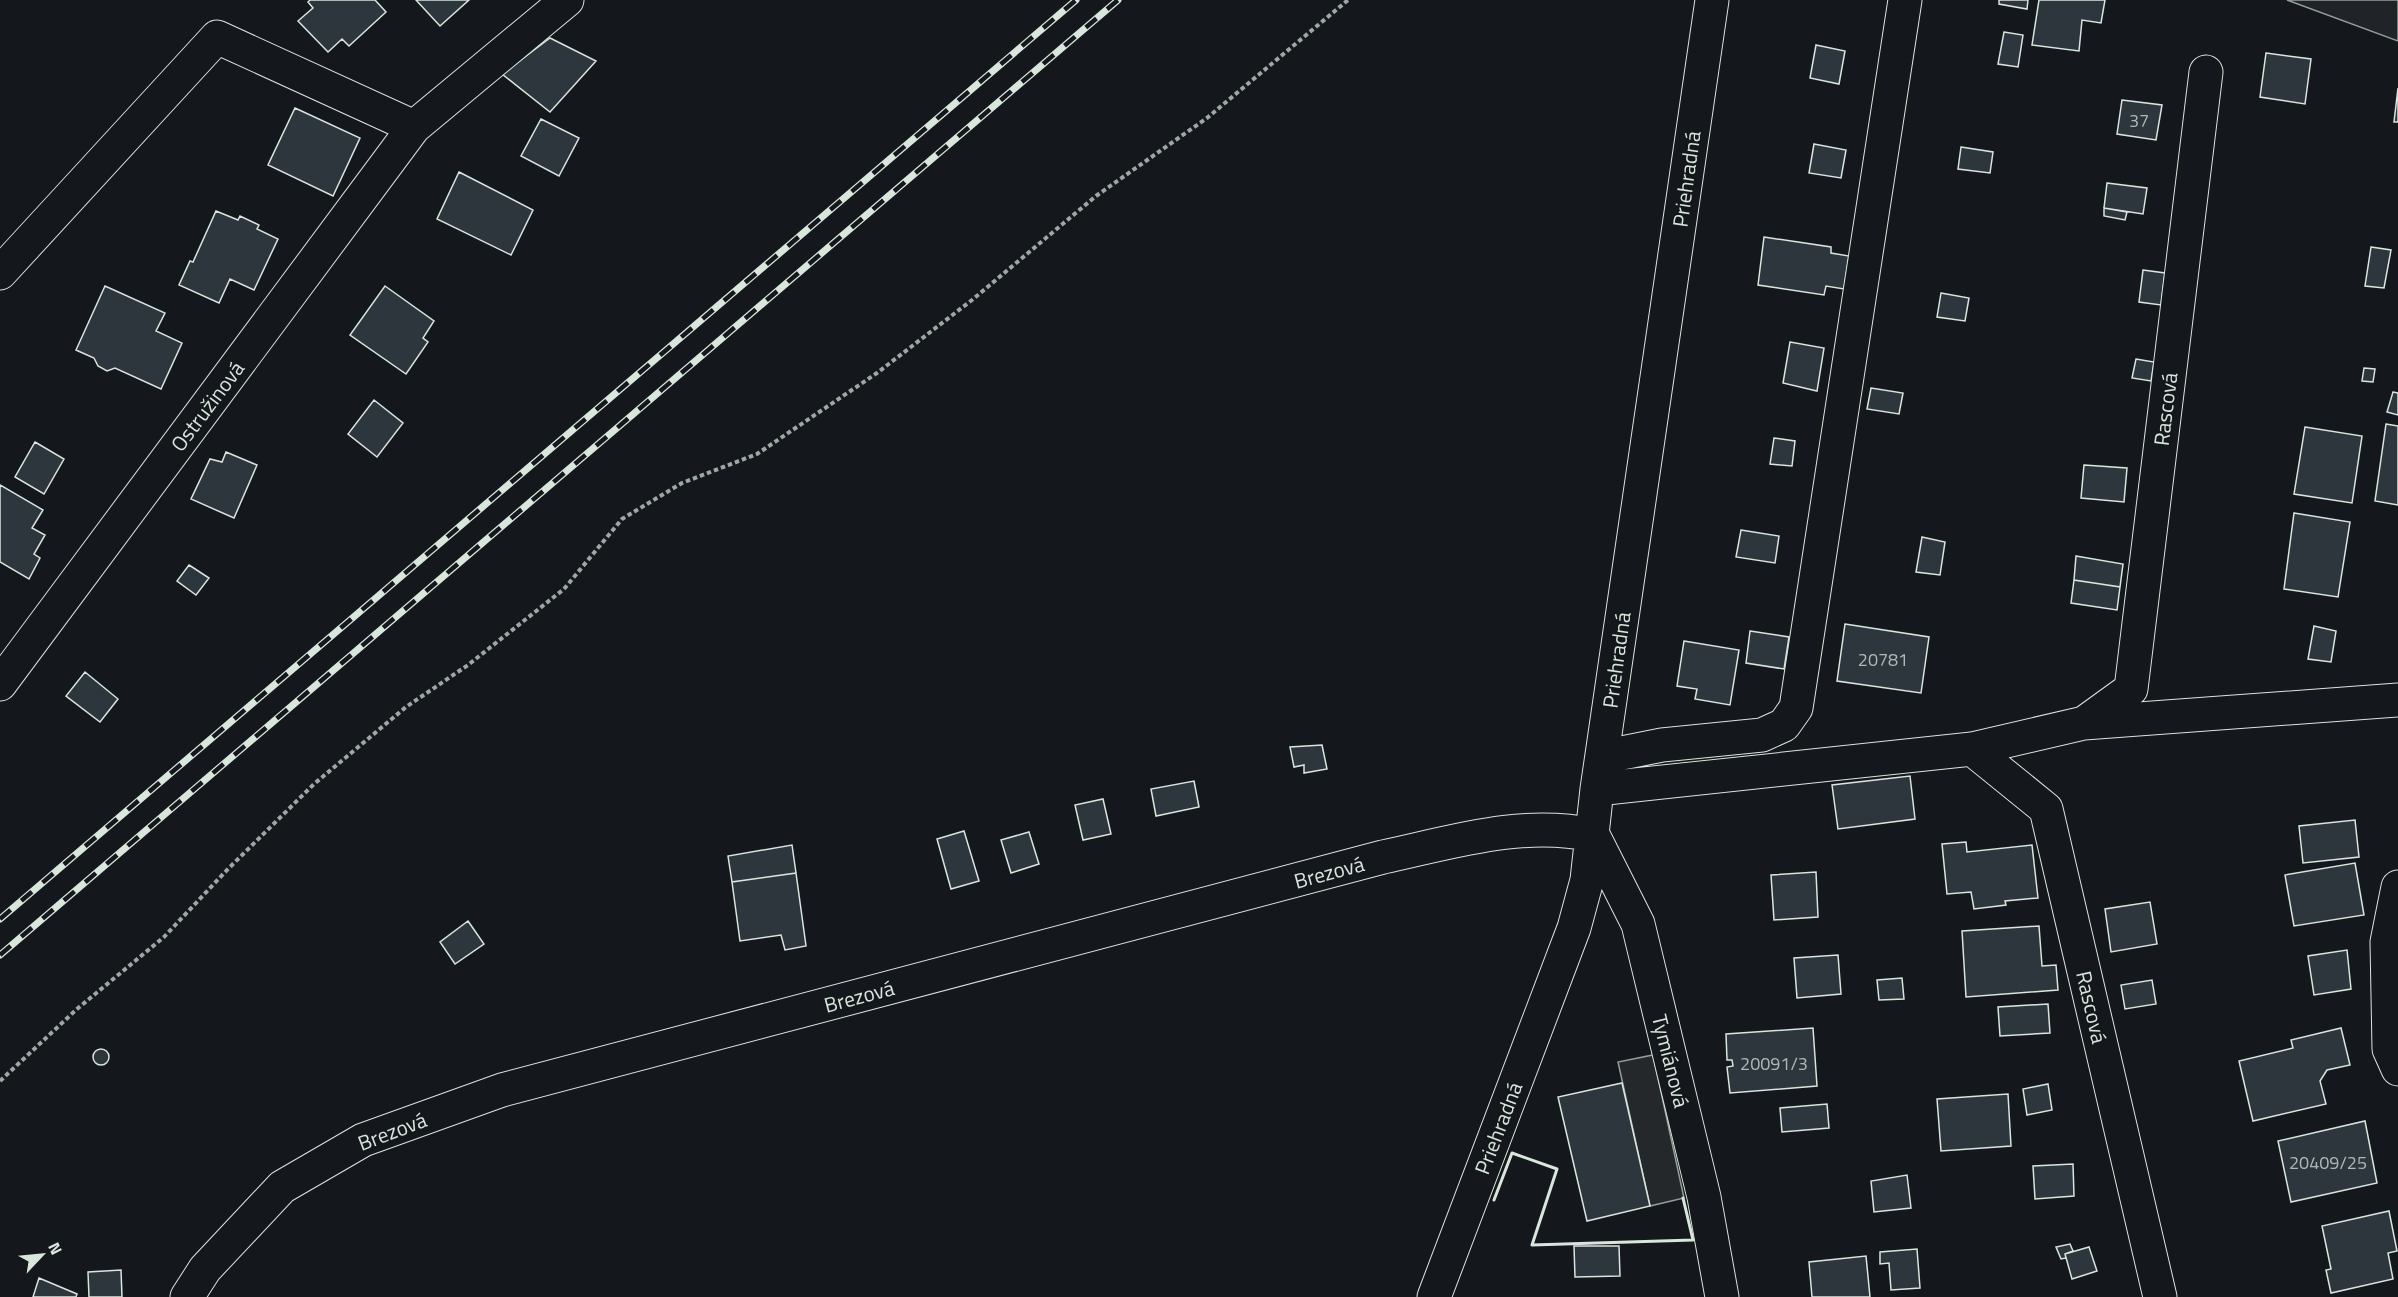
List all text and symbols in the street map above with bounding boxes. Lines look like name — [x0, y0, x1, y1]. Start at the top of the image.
house number: 37 — [2129, 107, 2149, 134]
street label: Priehradná — [1663, 128, 1709, 229]
street label: Ostružinová — [162, 354, 252, 458]
street label: Rascová — [2145, 370, 2185, 447]
street label: Priehradná — [1593, 609, 1639, 710]
house number: 20781 — [1858, 646, 1908, 673]
street label: Brezová — [1290, 847, 1368, 897]
street label: Rascová — [2068, 968, 2116, 1047]
street label: Brezová — [820, 971, 898, 1021]
street label: Tymiánová — [1644, 1011, 1698, 1111]
house number: 20091/3 — [1740, 1050, 1808, 1077]
street label: Priehradná — [1466, 1077, 1530, 1179]
street label: Brezová — [353, 1103, 432, 1159]
house number: 20409/25 — [2289, 1149, 2367, 1176]
north arrow — [12, 1225, 72, 1285]
text: N — [42, 1238, 69, 1259]

